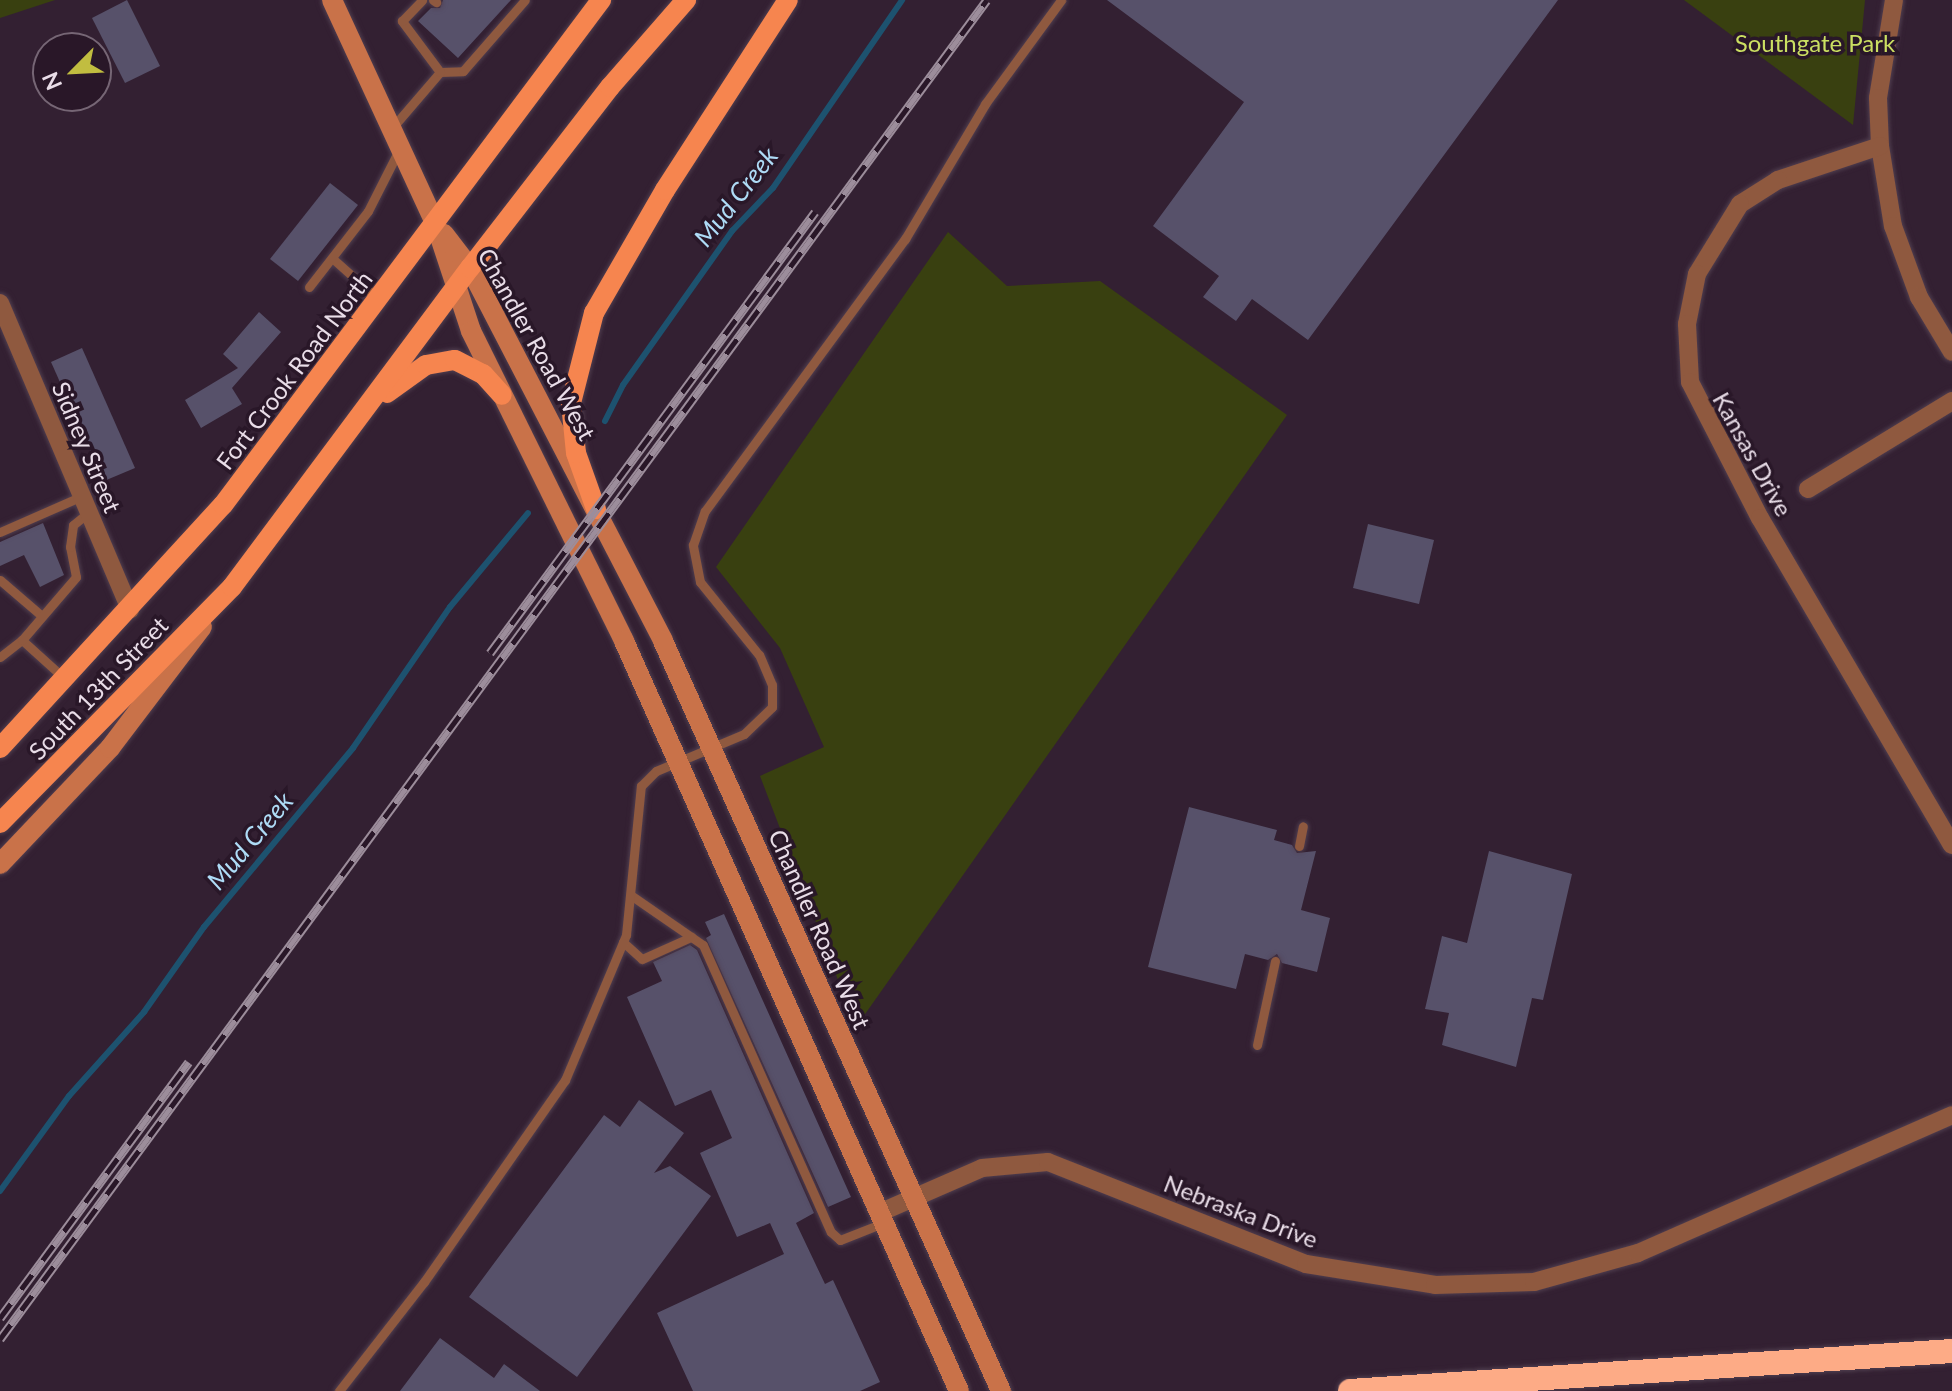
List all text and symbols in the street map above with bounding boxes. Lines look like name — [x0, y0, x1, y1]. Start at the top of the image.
park label: Southgate Park — [1735, 29, 1895, 57]
north arrow — [32, 32, 112, 112]
text: N — [36, 68, 67, 94]
water label: Mud Creek — [688, 141, 784, 253]
street label: Chandler Road West — [472, 243, 602, 445]
street label: Fort Crook Road North — [210, 265, 378, 475]
street label: Sidney Street — [46, 377, 128, 517]
street label: Kansas Drive — [1707, 387, 1799, 521]
street label: South 13th Street — [23, 611, 173, 765]
water label: Mud Creek — [200, 786, 300, 896]
street label: Chandler Road West — [763, 825, 877, 1033]
street label: Nebraska Drive — [1160, 1168, 1322, 1254]

